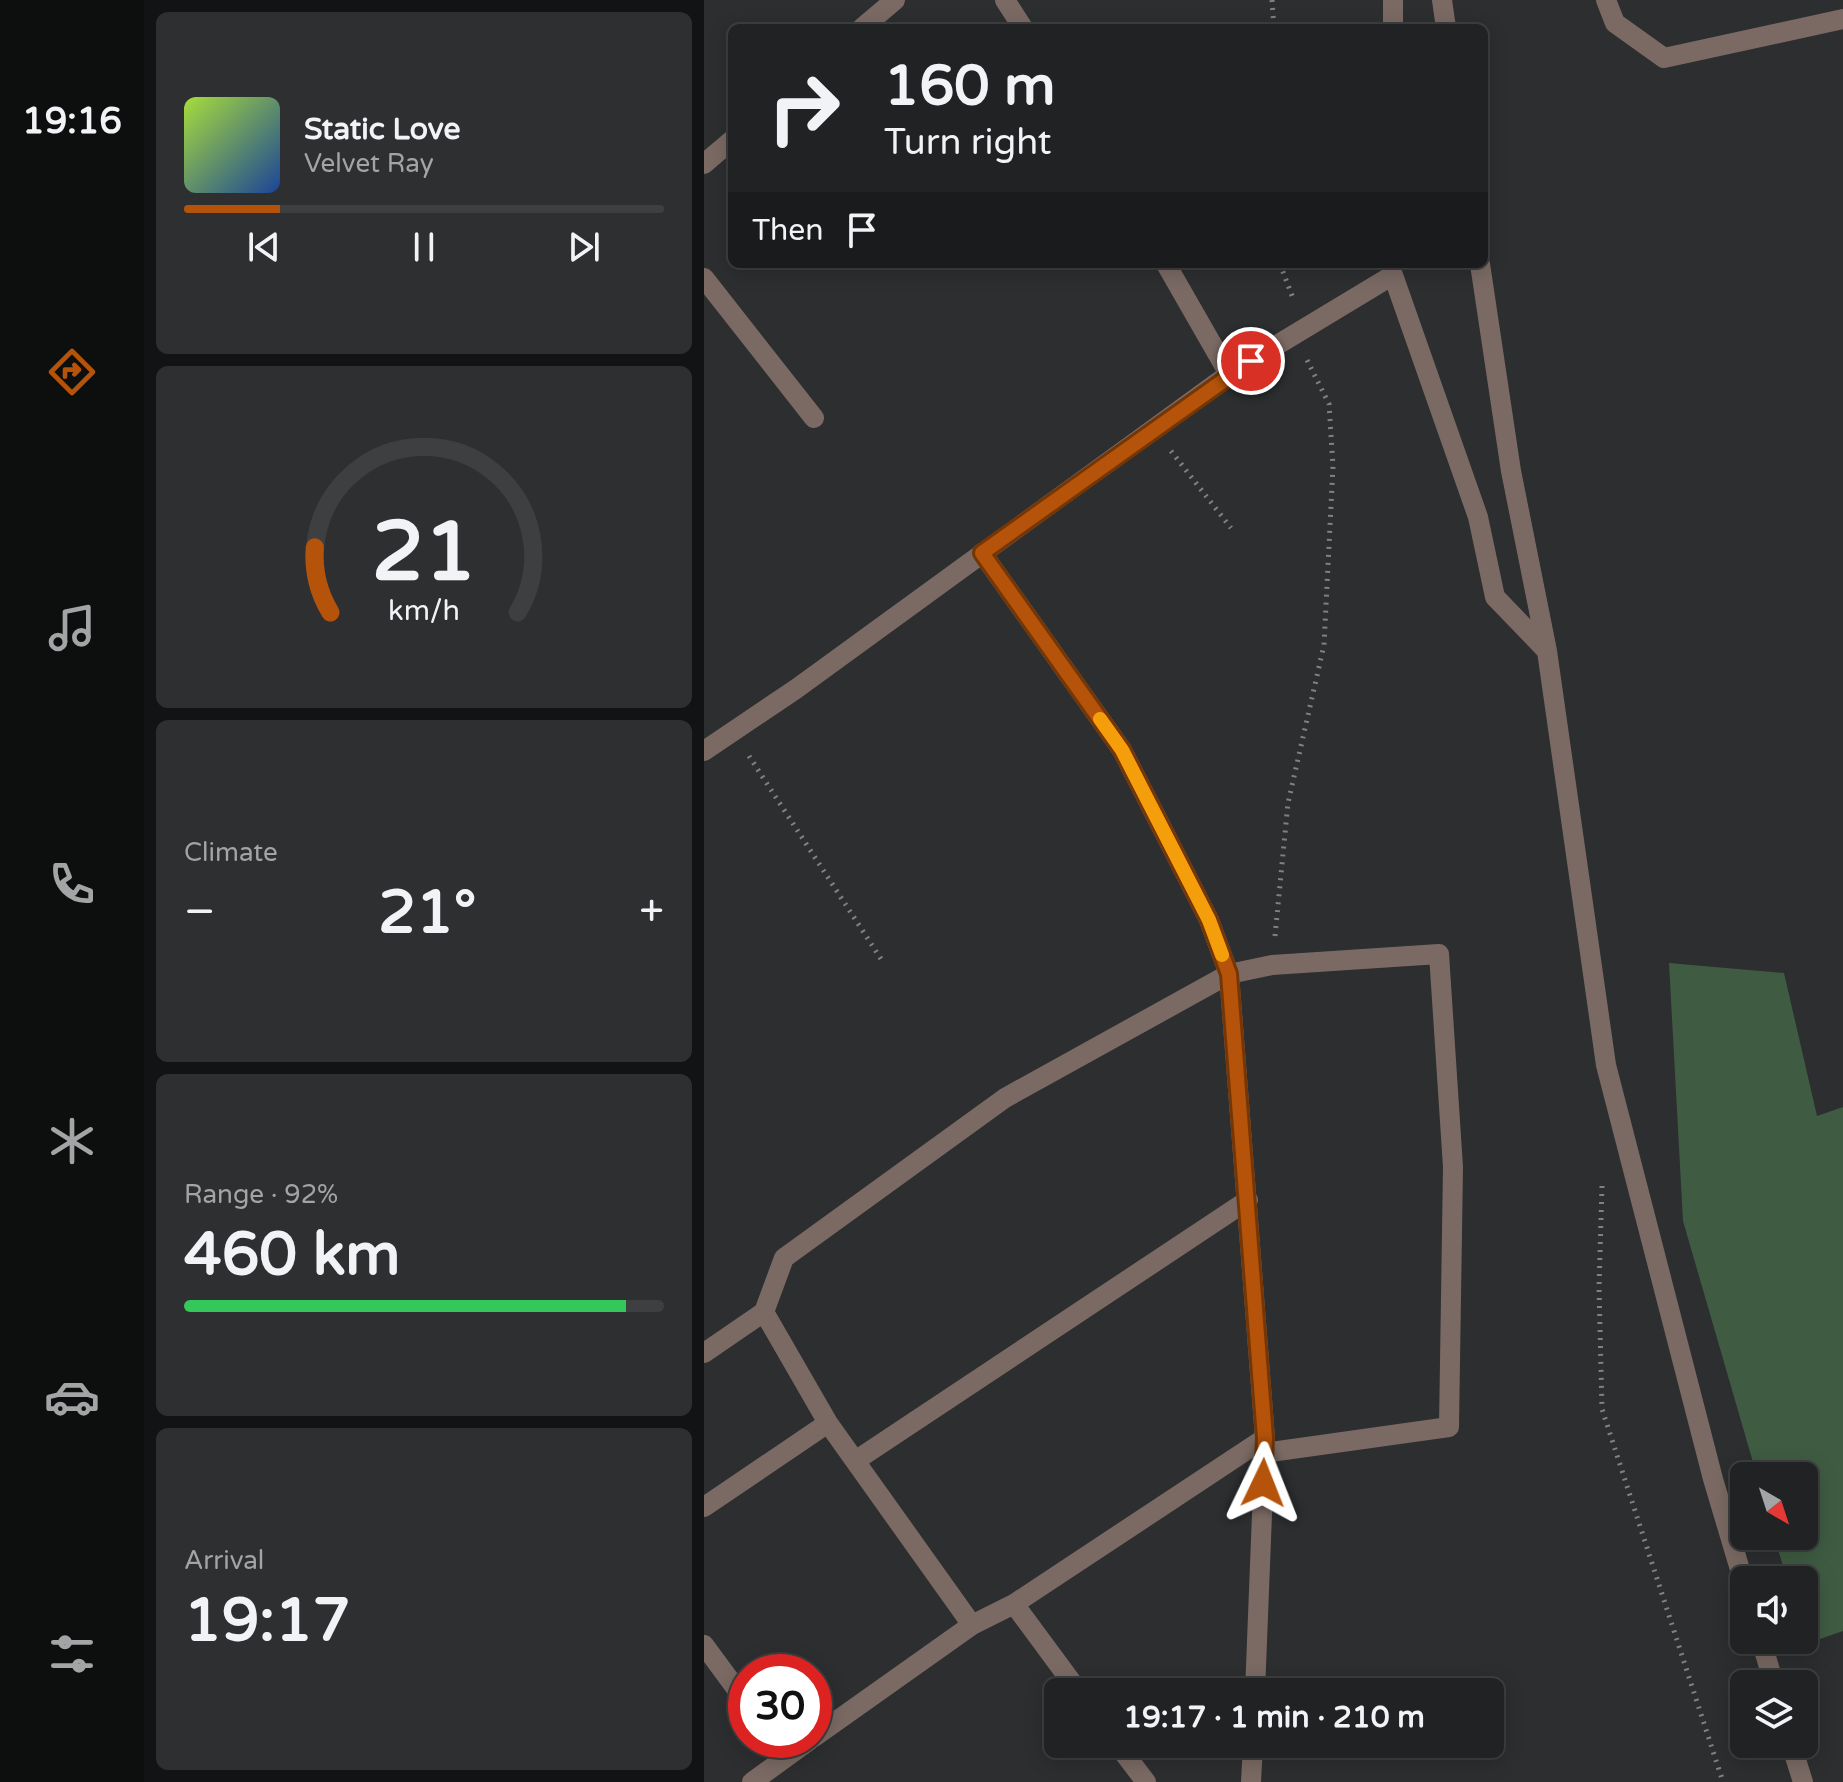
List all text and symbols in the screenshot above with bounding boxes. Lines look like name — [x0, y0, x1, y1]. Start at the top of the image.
text: 160 m — [884, 53, 1055, 120]
icon: right — [752, 56, 856, 160]
text: 19:16 — [22, 100, 122, 143]
text: Static Love — [304, 111, 460, 148]
text: Turn right — [884, 121, 1051, 164]
text: Velvet Ray — [304, 148, 434, 179]
icon: arrive — [840, 208, 884, 252]
text: Then — [752, 212, 824, 249]
icon: previous — [242, 225, 286, 269]
icon: pause — [402, 225, 446, 269]
icon: next — [562, 225, 606, 269]
pin — [1217, 327, 1285, 395]
icon: arrive — [1229, 339, 1273, 383]
icon: directions — [44, 344, 100, 400]
text: 21 — [372, 503, 476, 603]
text: km/h — [388, 594, 460, 628]
icon: music — [44, 600, 100, 656]
text: Climate — [184, 837, 278, 868]
icon: phone — [44, 856, 100, 912]
text: 21° — [378, 877, 476, 949]
text: − — [184, 886, 215, 939]
text: + — [639, 886, 664, 939]
icon: climate — [44, 1113, 100, 1169]
text: Range · 92% — [184, 1179, 338, 1210]
text: 460 km — [184, 1219, 400, 1291]
icon: car — [44, 1369, 100, 1425]
position arrow — [1221, 1441, 1305, 1525]
north arrow — [1730, 1462, 1818, 1550]
map controls — [1730, 1462, 1818, 1758]
text: Arrival — [184, 1545, 264, 1576]
button: sound — [1730, 1566, 1818, 1654]
text: 19:17 — [184, 1585, 350, 1657]
icon: filters — [44, 1626, 100, 1682]
speed limit sign: 30 — [728, 1654, 832, 1758]
button: layers — [1730, 1670, 1818, 1758]
text: 19:17 · 1 min · 210 m — [1123, 1699, 1425, 1736]

